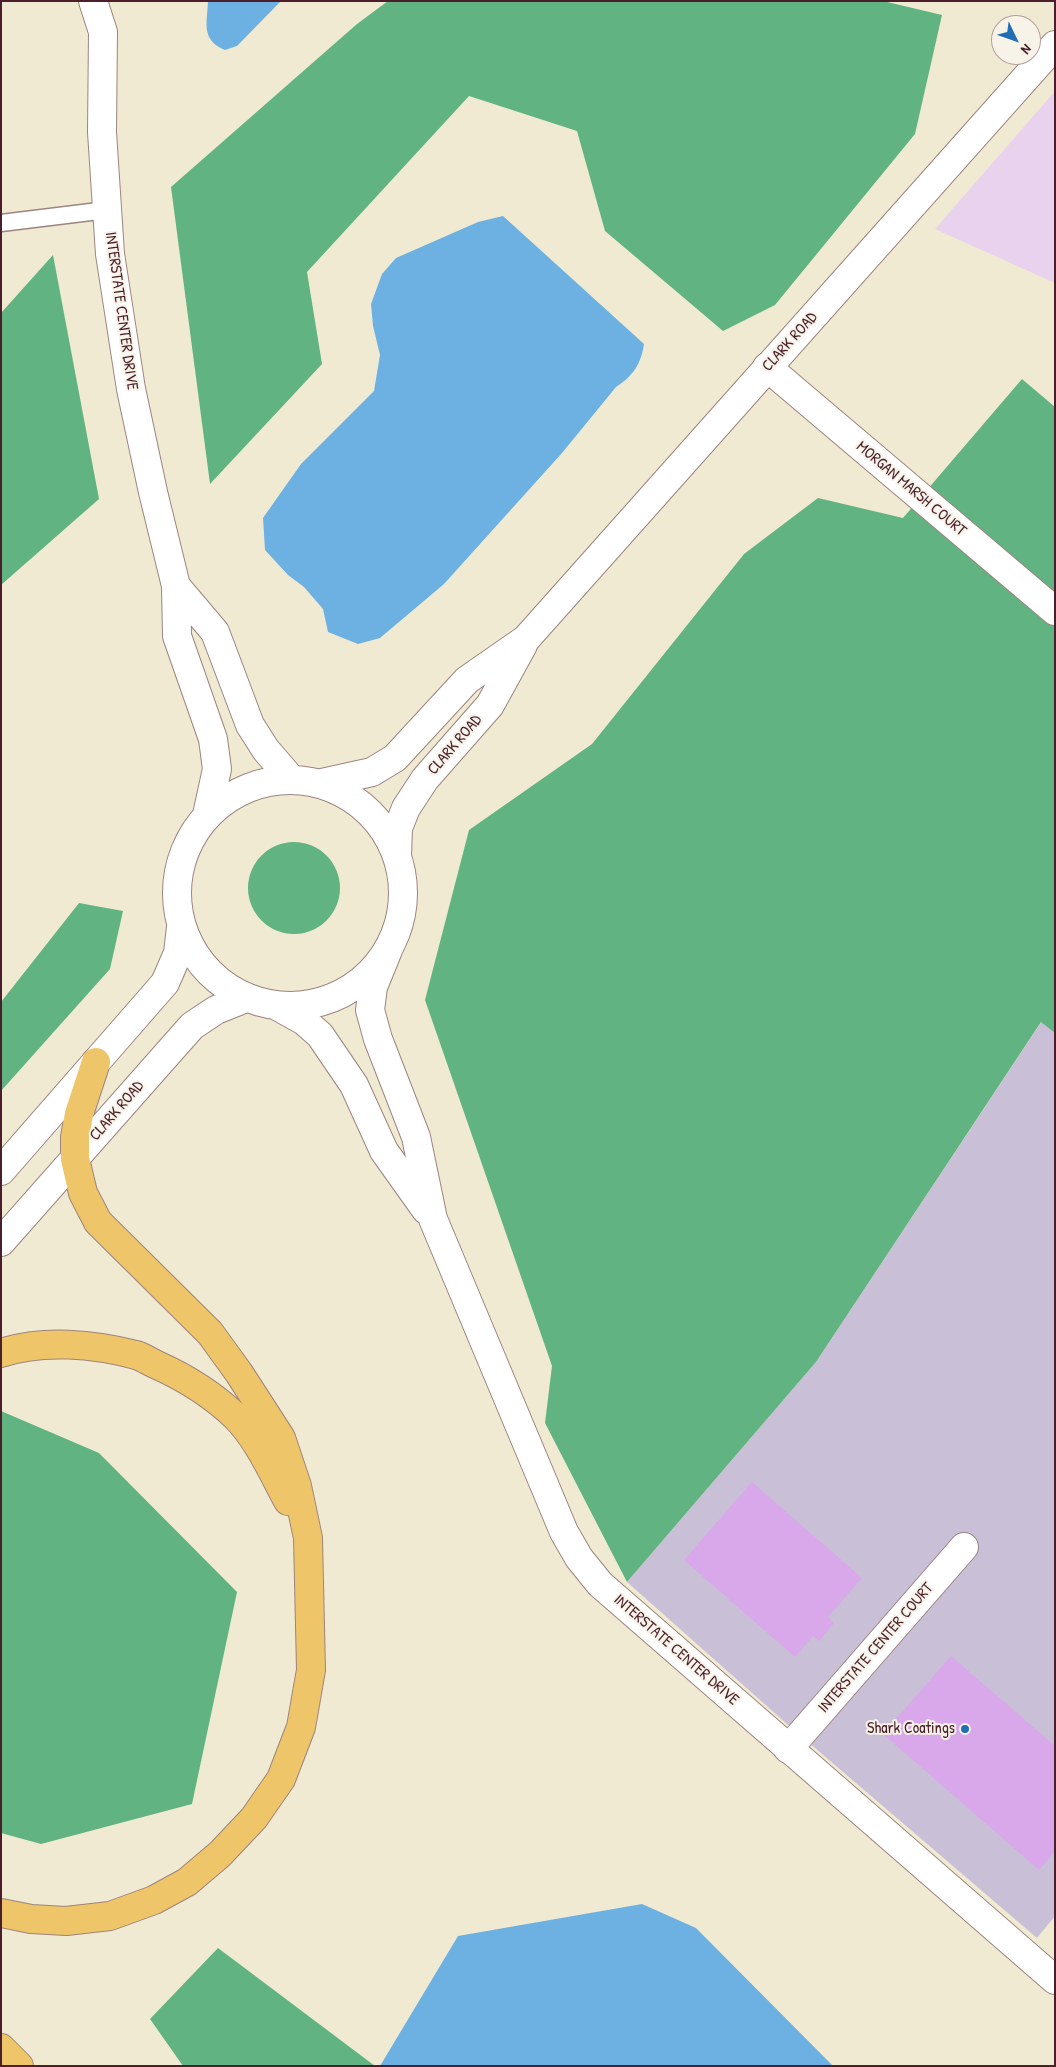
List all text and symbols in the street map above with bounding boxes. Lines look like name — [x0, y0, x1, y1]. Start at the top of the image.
north arrow — [991, 15, 1041, 65]
text: N — [1017, 41, 1036, 59]
street label: INTERSTATE CENTER DRIVE — [100, 231, 142, 391]
street label: CLARK ROAD — [758, 308, 822, 376]
street label: MORGAN MARSH COURT — [852, 437, 970, 541]
street label: CLARK ROAD — [424, 711, 486, 779]
street label: CLARK ROAD — [86, 1077, 148, 1145]
street label: INTERSTATE CENTER COURT — [814, 1579, 938, 1717]
street label: INTERSTATE CENTER DRIVE — [610, 1590, 742, 1710]
place label: Shark Coatings — [867, 1719, 955, 1739]
marker: Shark Coatings — [959, 1723, 971, 1735]

